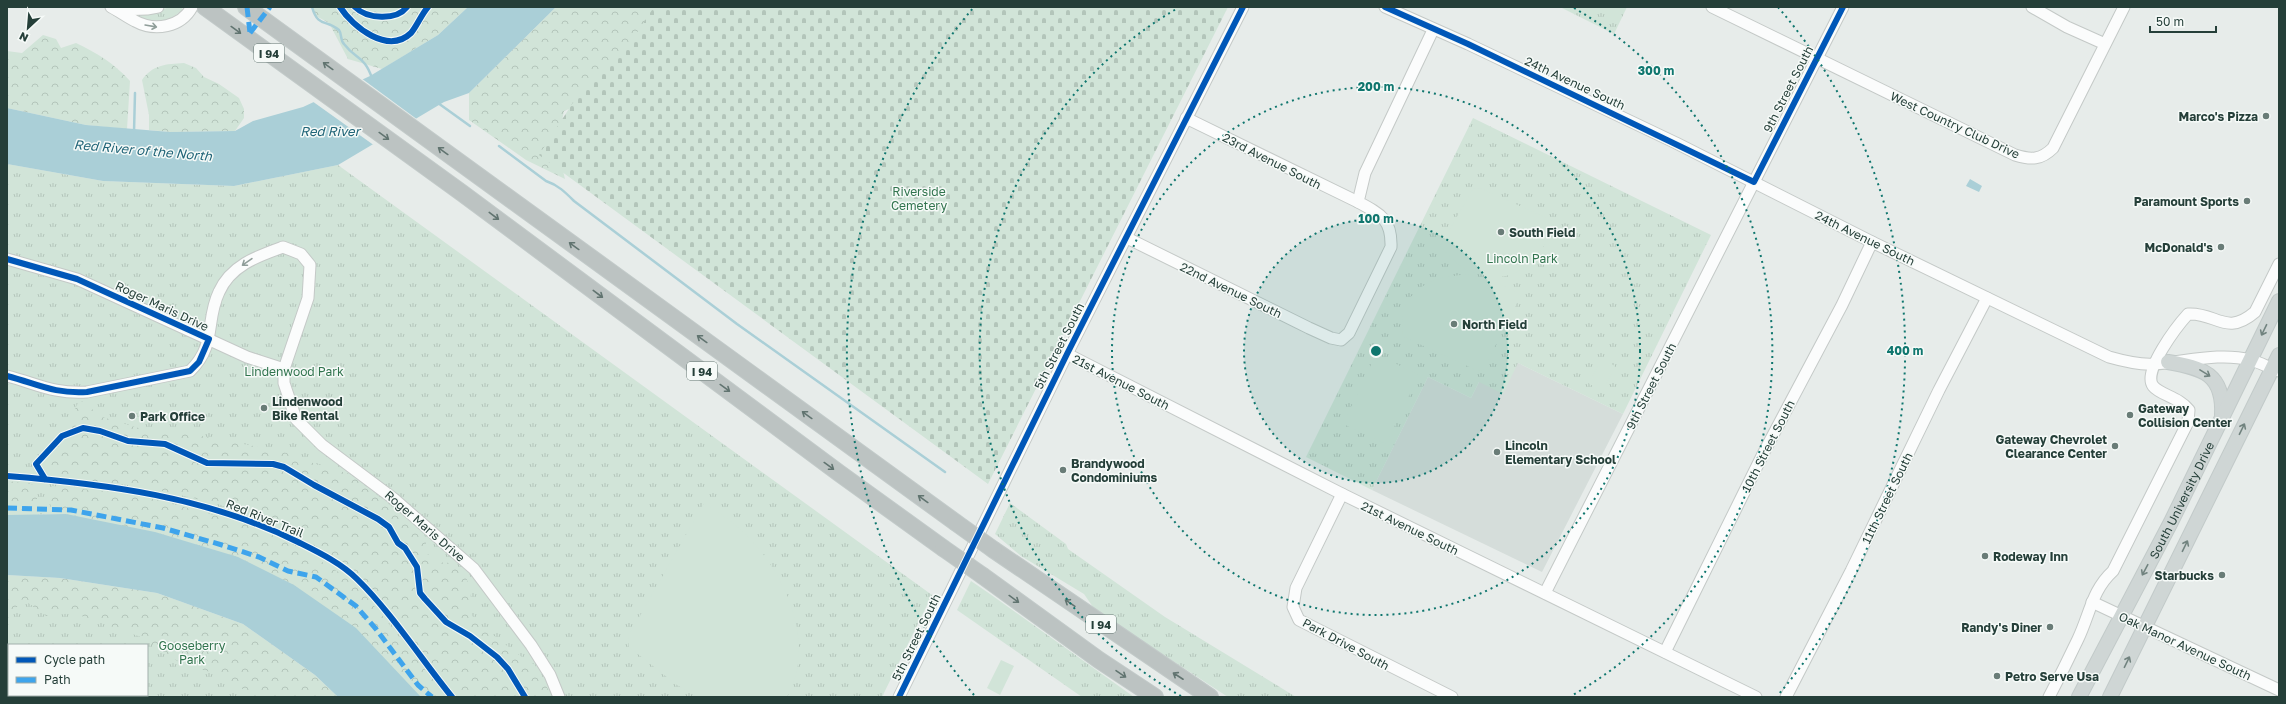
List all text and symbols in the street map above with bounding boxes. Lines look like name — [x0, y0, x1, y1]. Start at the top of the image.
north arrow — [8, 8, 48, 48]
scale bar — [2150, 8, 2216, 34]
text: 50 m — [2156, 14, 2184, 29]
one-way arrow — [144, 22, 157, 30]
one-way arrow — [230, 26, 241, 34]
text: N — [17, 30, 30, 45]
street label: 9th Street South — [1760, 43, 1816, 135]
road number: I 94 — [254, 44, 284, 62]
street label: 24th Avenue South — [1522, 53, 1628, 113]
one-way arrow — [323, 62, 334, 70]
text: 300 m — [1638, 63, 1674, 78]
text: 200 m — [1358, 79, 1394, 94]
street label: West Country Club Drive — [1888, 88, 2022, 162]
place label: Marco's Pizza — [2179, 109, 2258, 124]
marker: Marco's Pizza — [2261, 111, 2271, 121]
water label: Red River — [300, 123, 362, 139]
street label: 23rd Avenue South — [1220, 130, 1324, 192]
one-way arrow — [378, 132, 389, 141]
water label: Red River of the North — [73, 136, 214, 164]
one-way arrow — [438, 147, 449, 155]
park label: Riverside Cemetery — [891, 184, 947, 213]
place label: Paramount Sports — [2134, 194, 2239, 209]
marker: Paramount Sports — [2242, 196, 2252, 206]
street label: 24th Avenue South — [1813, 207, 1917, 269]
text: 100 m — [1358, 211, 1394, 226]
one-way arrow — [488, 212, 499, 220]
place label: South Field — [1509, 225, 1575, 240]
marker: South Field — [1496, 227, 1506, 237]
place label: McDonald's — [2144, 240, 2213, 255]
one-way arrow — [568, 242, 579, 250]
marker: McDonald's — [2216, 242, 2226, 252]
park label: Lincoln Park — [1486, 251, 1558, 266]
one-way arrow — [242, 258, 253, 266]
street label: 22nd Avenue South — [1178, 259, 1284, 321]
street label: Roger Maris Drive — [113, 278, 211, 334]
one-way arrow — [592, 290, 603, 298]
street label: 5th Street South — [1031, 300, 1087, 392]
place label: North Field — [1462, 317, 1527, 332]
marker: North Field — [1449, 319, 1459, 329]
one-way arrow — [2260, 324, 2267, 336]
one-way arrow — [696, 334, 707, 343]
street label: 9th Street South — [1623, 340, 1679, 432]
text: 400 m — [1887, 343, 1923, 358]
centre of rings — [1369, 344, 1383, 358]
street label: 21st Avenue South — [1070, 351, 1172, 413]
road number: I 94 — [687, 362, 717, 380]
park label: Lindenwood Park — [244, 364, 344, 379]
one-way arrow — [2199, 369, 2210, 377]
one-way arrow — [719, 384, 730, 392]
place label: Lindenwood Bike Rental — [272, 394, 343, 423]
street label: 10th Street South — [1738, 397, 1798, 495]
place label: Gateway Collision Center — [2138, 401, 2232, 430]
marker: Lindenwood Bike Rental — [259, 403, 269, 413]
place label: Park Office — [140, 409, 205, 424]
marker: Gateway Collision Center — [2125, 410, 2135, 420]
marker: Park Office — [127, 411, 137, 421]
one-way arrow — [801, 411, 812, 419]
one-way arrow — [2239, 423, 2246, 435]
place label: Gateway Chevrolet Clearance Center — [1995, 432, 2107, 461]
place label: Lincoln Elementary School — [1505, 438, 1616, 467]
street label: South University Drive — [2146, 439, 2217, 561]
marker: Gateway Chevrolet Clearance Center — [2110, 441, 2120, 451]
marker: Lincoln Elementary School — [1492, 447, 1502, 457]
street label: 11th Street South — [1858, 450, 1916, 546]
place label: Brandywood Condominiums — [1071, 456, 1158, 485]
one-way arrow — [823, 461, 834, 470]
marker: Brandywood Condominiums — [1058, 465, 1068, 475]
street label: Roger Maris Drive — [382, 487, 468, 565]
one-way arrow — [918, 495, 929, 503]
street label: Red River Trail — [224, 496, 306, 540]
street label: 21st Avenue South — [1359, 498, 1461, 558]
one-way arrow — [2182, 540, 2189, 552]
place label: Rodeway Inn — [1993, 549, 2068, 564]
marker: Rodeway Inn — [1980, 551, 1990, 561]
one-way arrow — [2141, 564, 2149, 576]
place label: Starbucks — [2155, 568, 2214, 583]
marker: Starbucks — [2217, 570, 2227, 580]
street label: 5th Street South — [888, 591, 944, 683]
one-way arrow — [1009, 595, 1020, 603]
one-way arrow — [1065, 599, 1076, 607]
street label: Oak Manor Avenue South — [2116, 609, 2254, 683]
road number: I 94 — [1086, 615, 1116, 633]
street label: Park Drive South — [1300, 615, 1392, 673]
place label: Randy's Diner — [1961, 620, 2042, 635]
marker: Randy's Diner — [2045, 622, 2055, 632]
park label: Gooseberry Park — [159, 638, 226, 667]
legend — [8, 644, 148, 696]
text: Cycle path — [44, 652, 105, 667]
one-way arrow — [2124, 656, 2131, 668]
place label: Petro Serve Usa — [2005, 669, 2099, 684]
one-way arrow — [1115, 670, 1126, 678]
marker: Petro Serve Usa — [1992, 671, 2002, 681]
text: Path — [44, 672, 71, 687]
one-way arrow — [1172, 672, 1183, 680]

